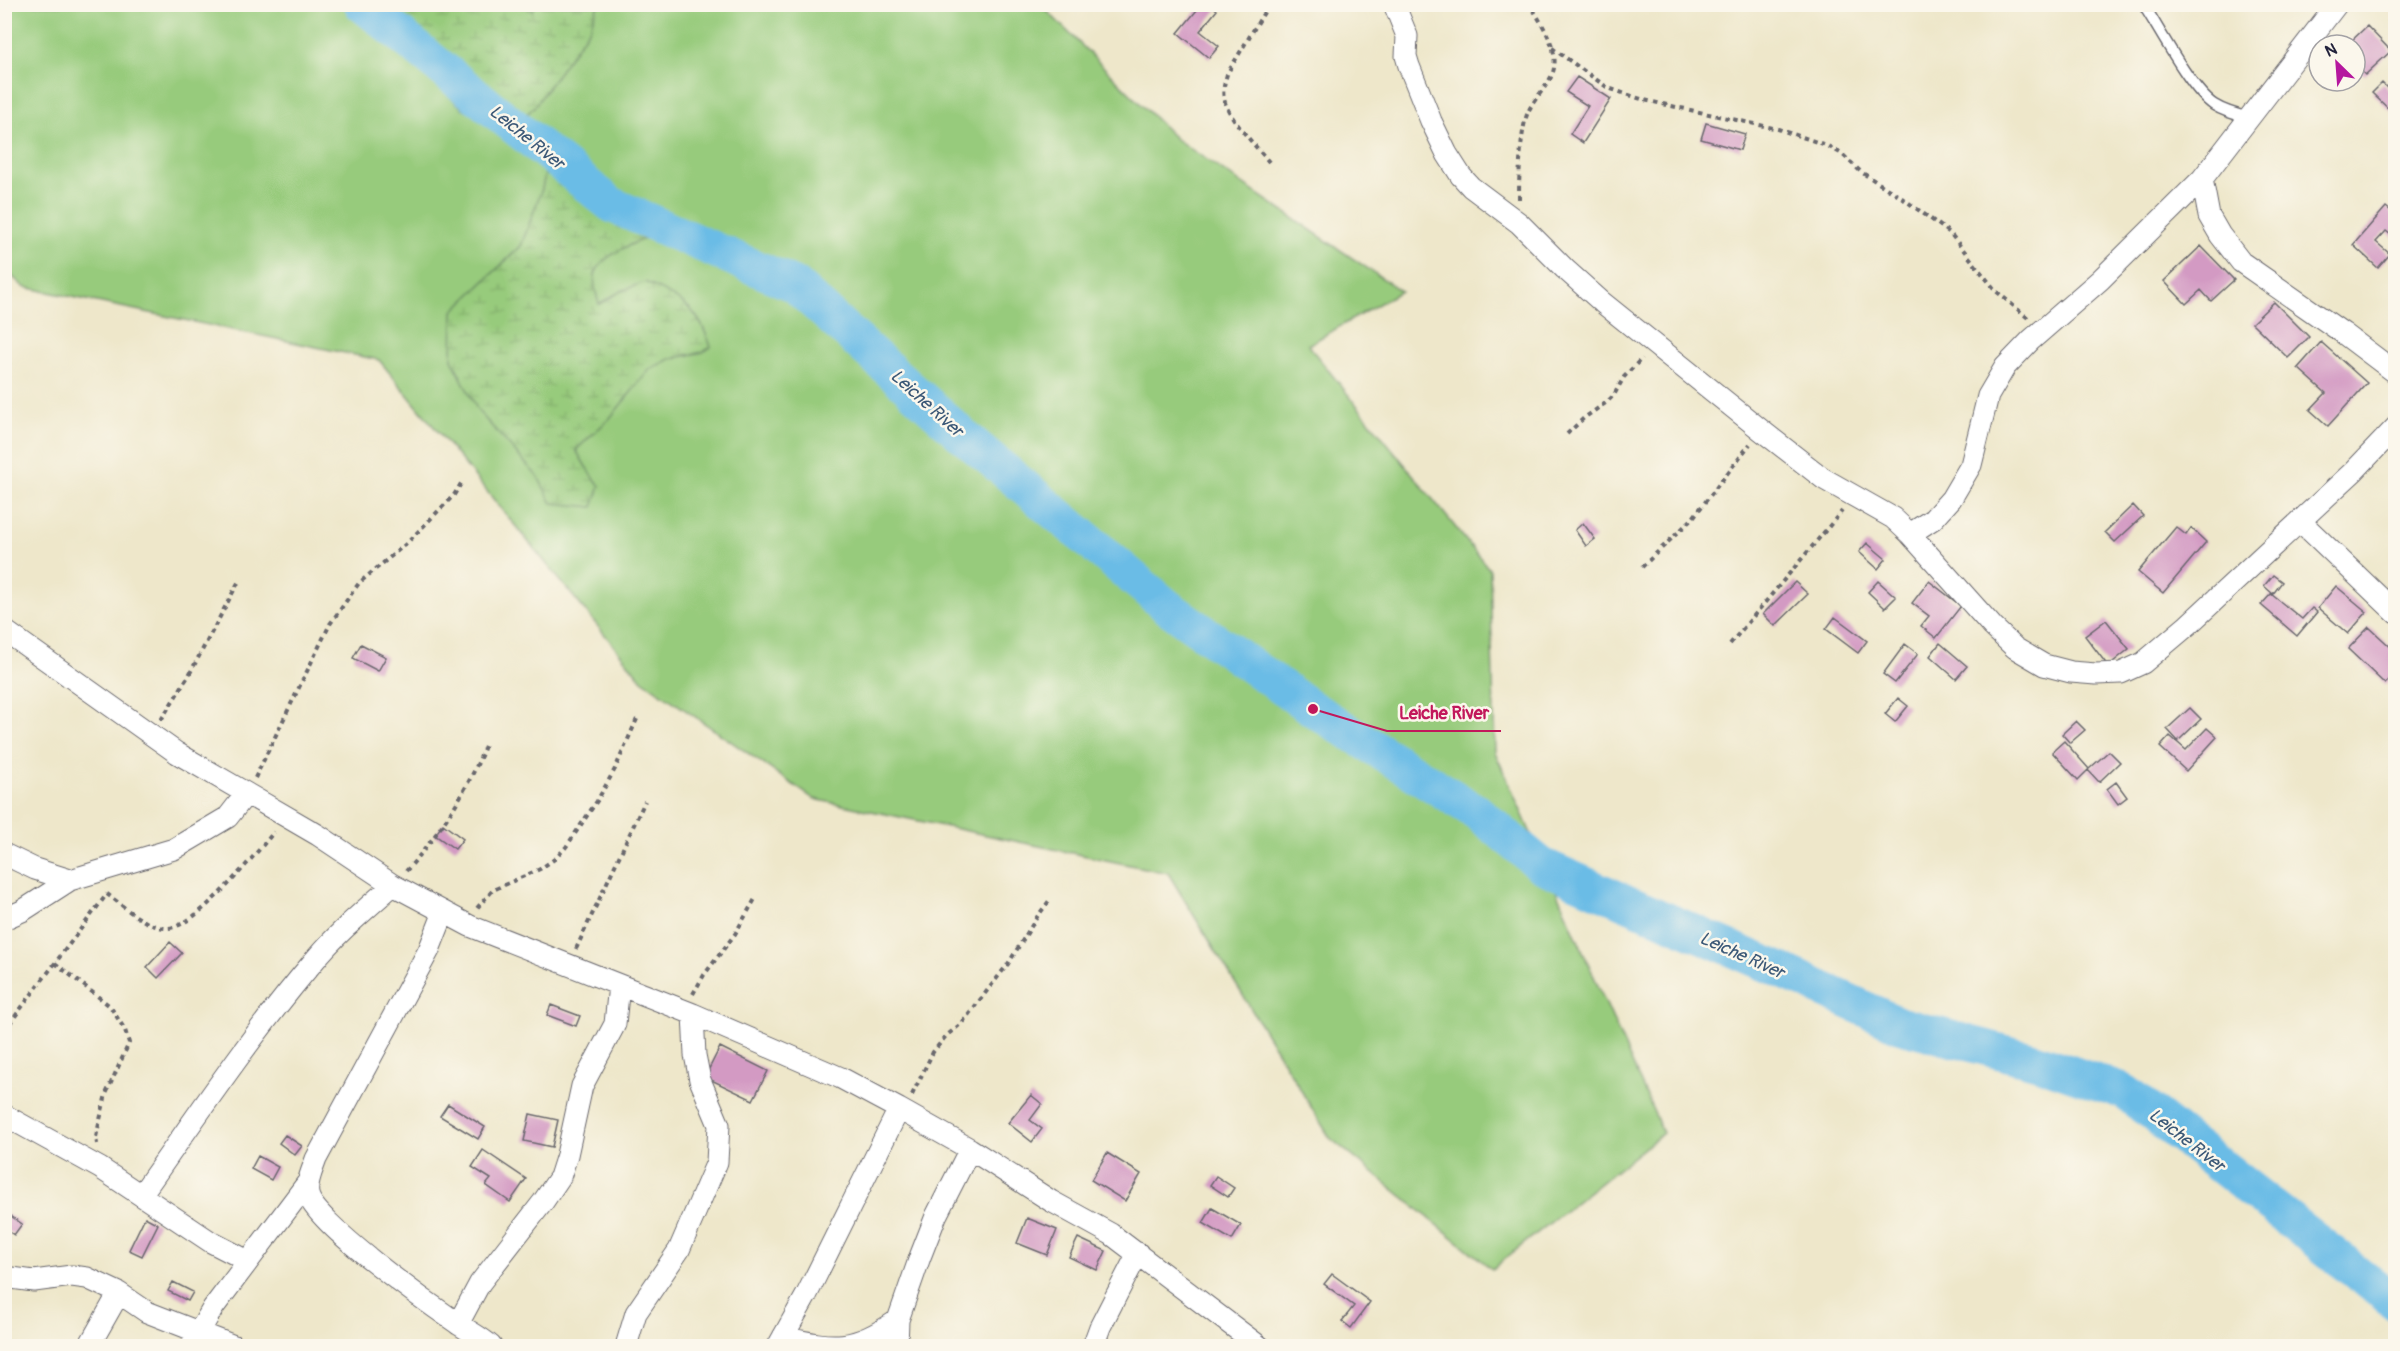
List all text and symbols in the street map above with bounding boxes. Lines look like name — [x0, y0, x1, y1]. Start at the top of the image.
north arrow — [2307, 33, 2367, 93]
text: N — [2322, 39, 2340, 62]
water label: Leiche River — [484, 100, 571, 176]
water label: Leiche River — [885, 365, 970, 444]
callout: Leiche River — [1387, 695, 1501, 731]
text: Leiche River — [1399, 702, 1490, 725]
water label: Leiche River — [1696, 927, 1790, 985]
water label: Leiche River — [2144, 1104, 2231, 1179]

